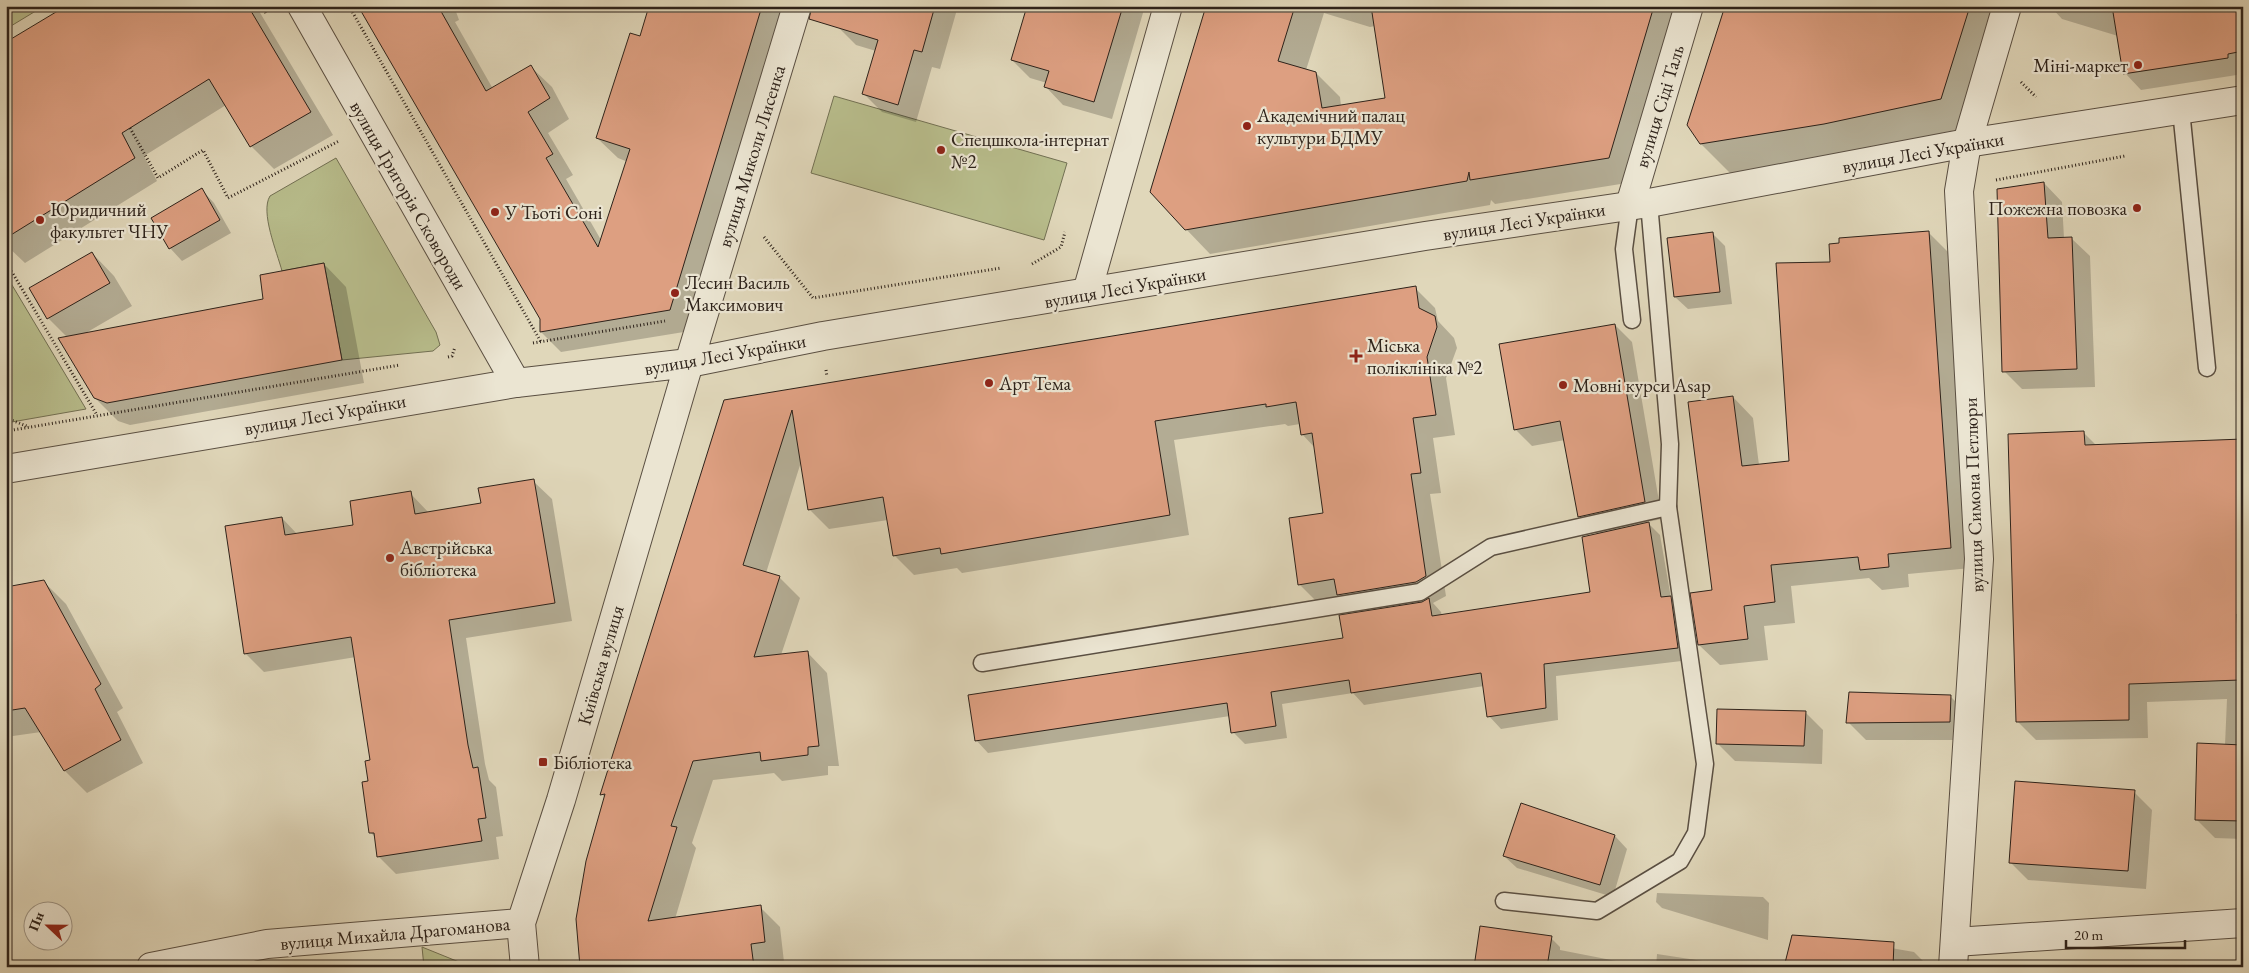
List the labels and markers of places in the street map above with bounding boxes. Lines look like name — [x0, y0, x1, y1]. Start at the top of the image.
place label: Міні-маркет — [2033, 53, 2128, 78]
marker: Міні-маркет — [2132, 59, 2144, 71]
place label: Академічний палац культури БДМУ — [1256, 103, 1405, 150]
marker: Академічний палац культури БДМУ — [1241, 120, 1253, 132]
place label: Спецшкола-інтернат №2 — [951, 127, 1109, 174]
marker: Спецшкола-інтернат №2 — [935, 144, 947, 156]
place label: Пожежна повозка — [1988, 196, 2127, 221]
place label: Юридичний факультет ЧНУ — [50, 197, 169, 244]
place label: У Тьоті Соні — [504, 200, 603, 225]
marker: Пожежна повозка — [2131, 202, 2143, 214]
marker: У Тьоті Соні — [489, 206, 501, 218]
marker: Юридичний факультет ЧНУ — [34, 214, 46, 226]
place label: Лесин Василь Максимович — [685, 270, 790, 317]
marker: Лесин Василь Максимович — [669, 287, 681, 299]
place label: Міська поліклініка №2 — [1367, 333, 1482, 380]
marker: Міська поліклініка №2 — [1349, 349, 1363, 363]
place label: Арт Тема — [998, 371, 1072, 396]
place label: Мовні курси Asap — [1573, 373, 1711, 398]
marker: Арт Тема — [983, 377, 995, 389]
marker: Мовні курси Asap — [1557, 379, 1569, 391]
place label: Австрійська бібліотека — [399, 535, 493, 582]
marker: Австрійська бібліотека — [384, 552, 396, 564]
place label: Бібліотека — [553, 750, 633, 775]
marker: Бібліотека — [537, 756, 549, 768]

